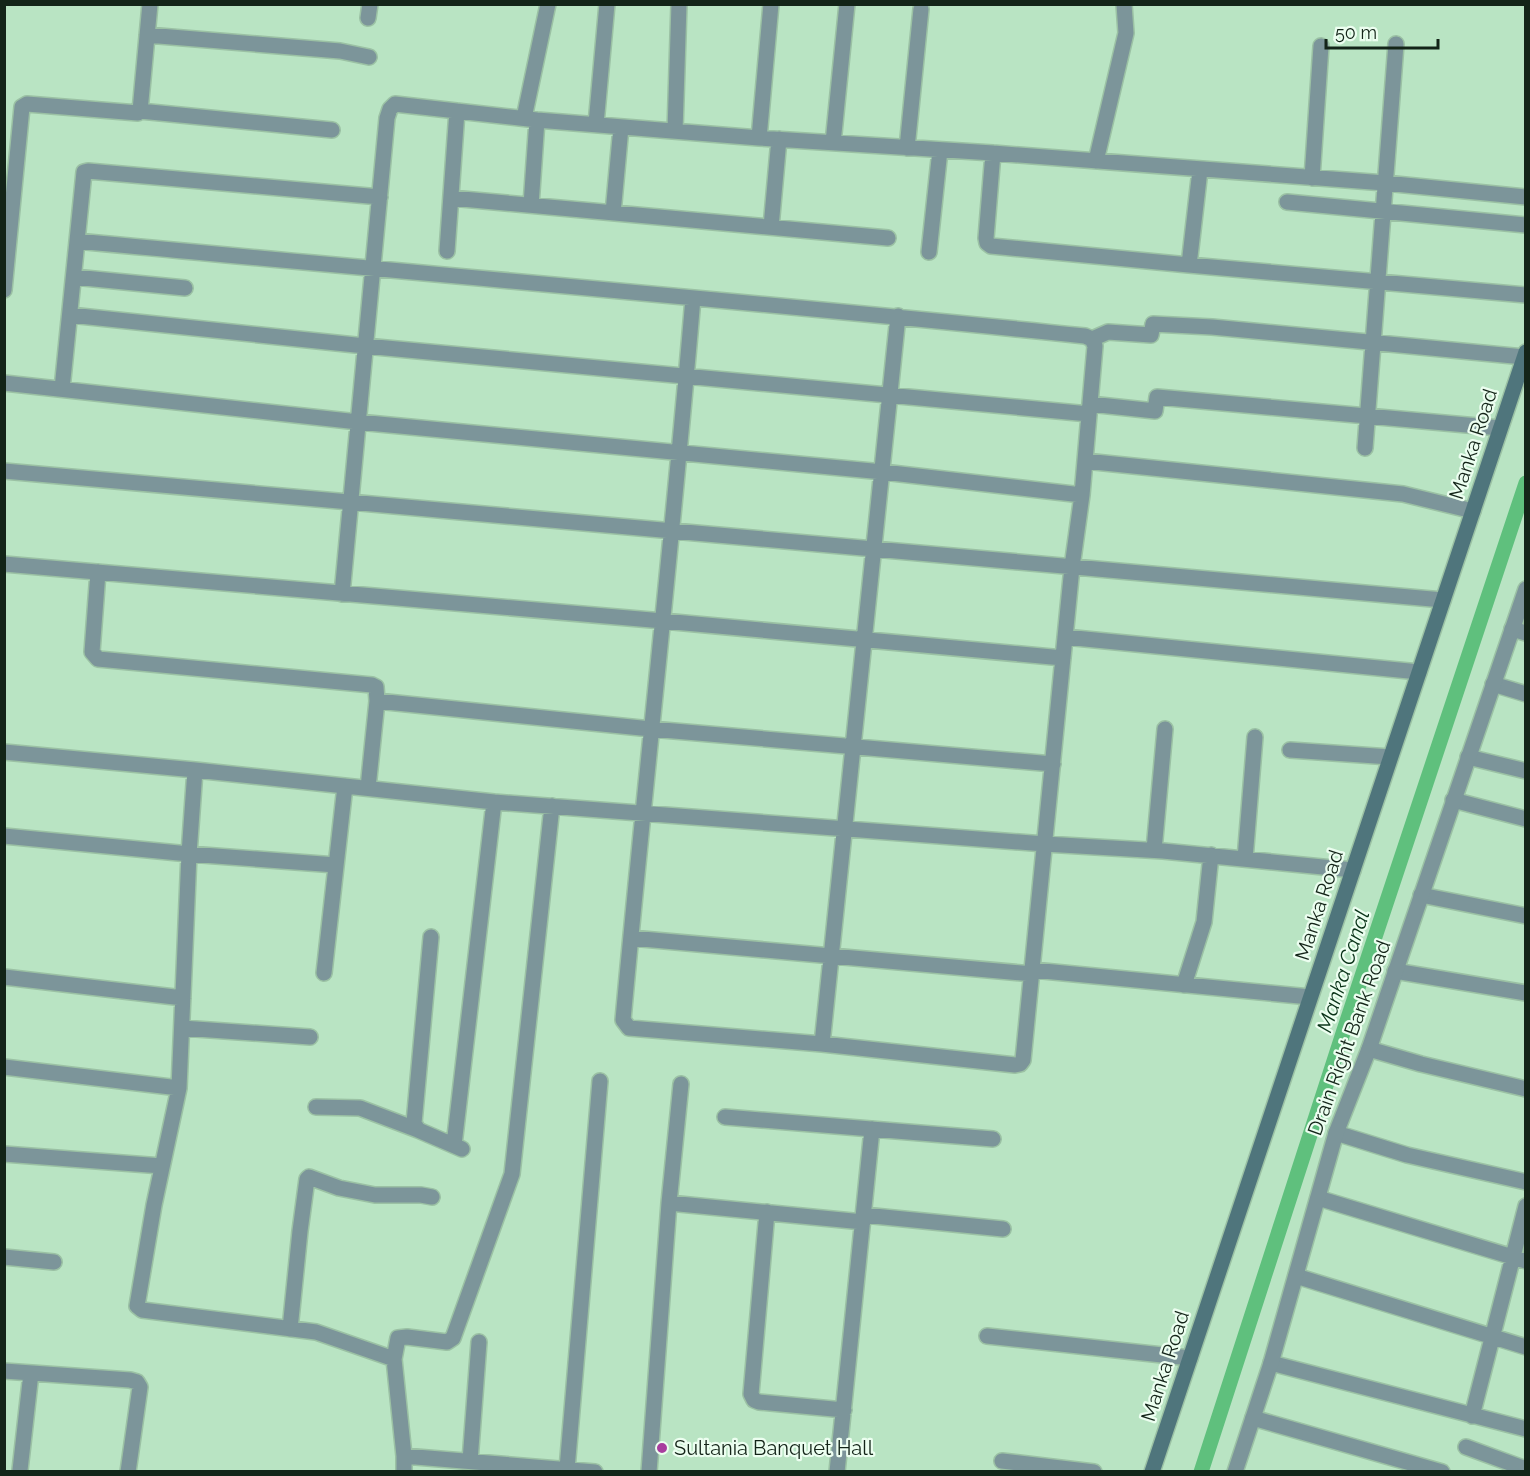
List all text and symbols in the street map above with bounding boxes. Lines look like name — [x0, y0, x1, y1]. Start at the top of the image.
scale bar — [1326, 12, 1438, 50]
text: 50 m — [1335, 22, 1377, 43]
street label: Manka Road — [1444, 386, 1502, 502]
street label: Manka Road — [1290, 847, 1348, 963]
water label: Manka Canal — [1312, 907, 1374, 1035]
street label: Drain Right Bank Road — [1303, 937, 1395, 1139]
street label: Manka Road — [1136, 1308, 1194, 1424]
place label: Sultania Banquet Hall — [674, 1436, 874, 1460]
marker: Sultania Banquet Hall — [655, 1441, 669, 1455]

